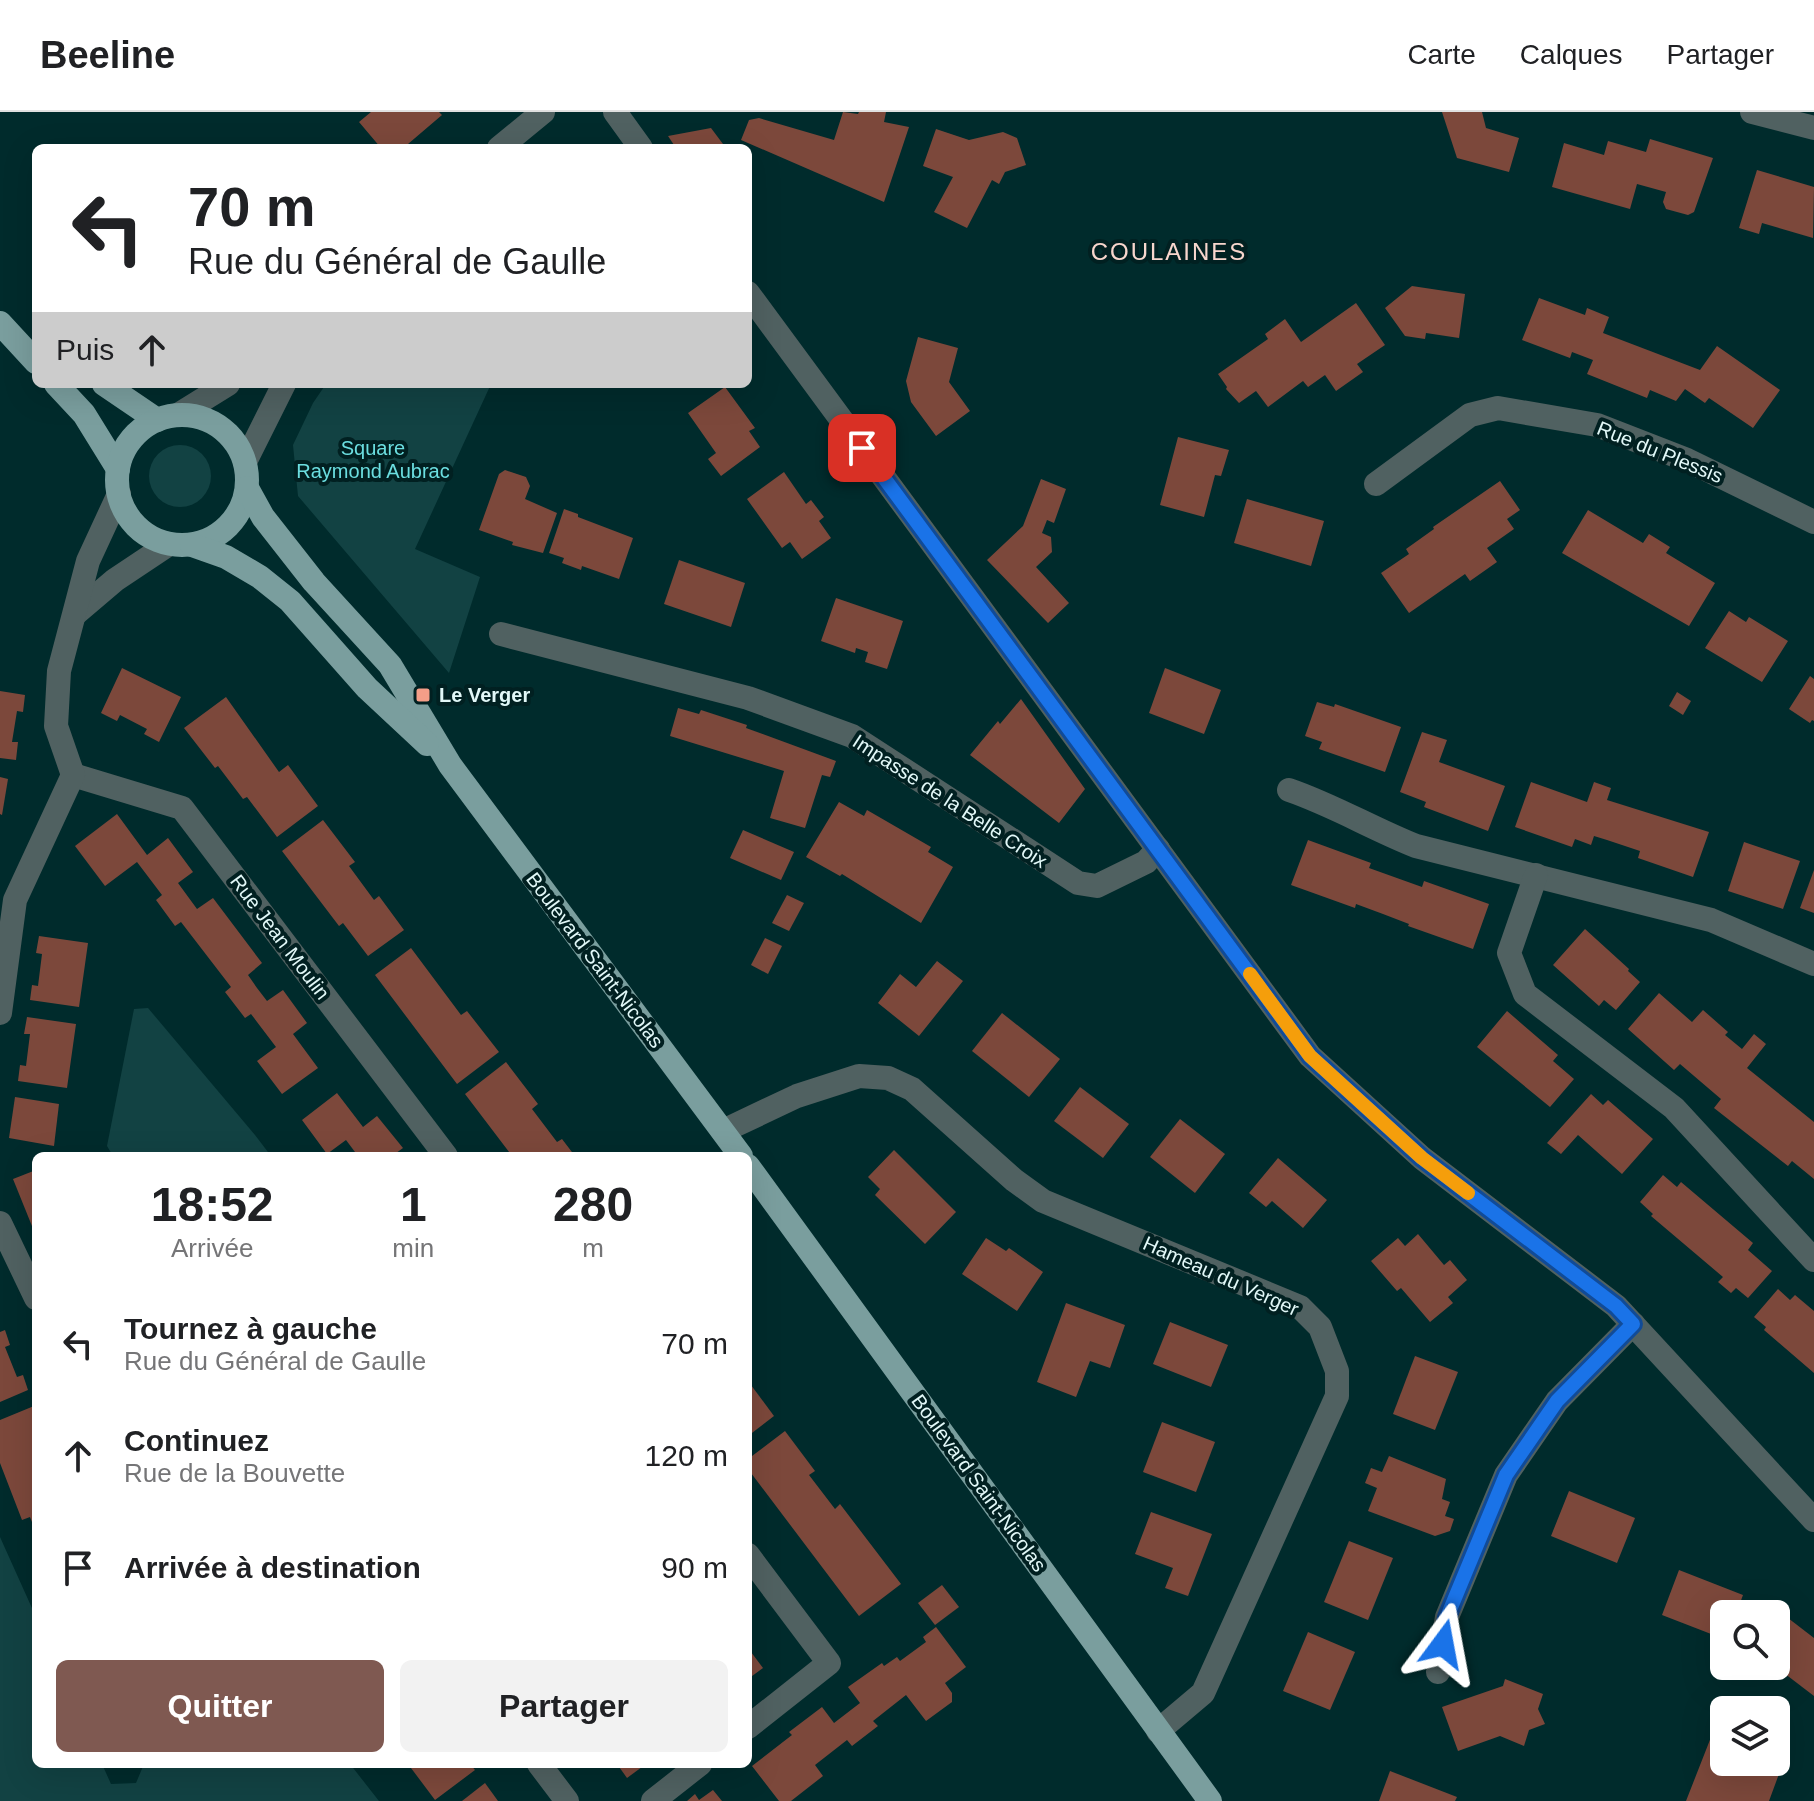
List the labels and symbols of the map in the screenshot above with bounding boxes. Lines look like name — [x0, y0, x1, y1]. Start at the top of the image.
district label: COULAINES — [1091, 238, 1247, 265]
pin — [828, 414, 896, 482]
street label: Rue du Plessis — [1594, 417, 1726, 487]
park label: Square Raymond Aubrac — [296, 437, 450, 482]
place label: Le Verger — [439, 684, 530, 706]
marker: Le Verger — [414, 686, 432, 704]
street label: Impasse de la Belle Croix — [849, 730, 1051, 872]
street label: Boulevard Saint-Nicolas — [522, 868, 668, 1052]
street label: Rue Jean Moulin — [226, 870, 334, 1004]
street label: Hameau du Verger — [1140, 1232, 1302, 1320]
street label: Boulevard Saint-Nicolas — [907, 1390, 1051, 1576]
position arrow — [1401, 1602, 1485, 1686]

